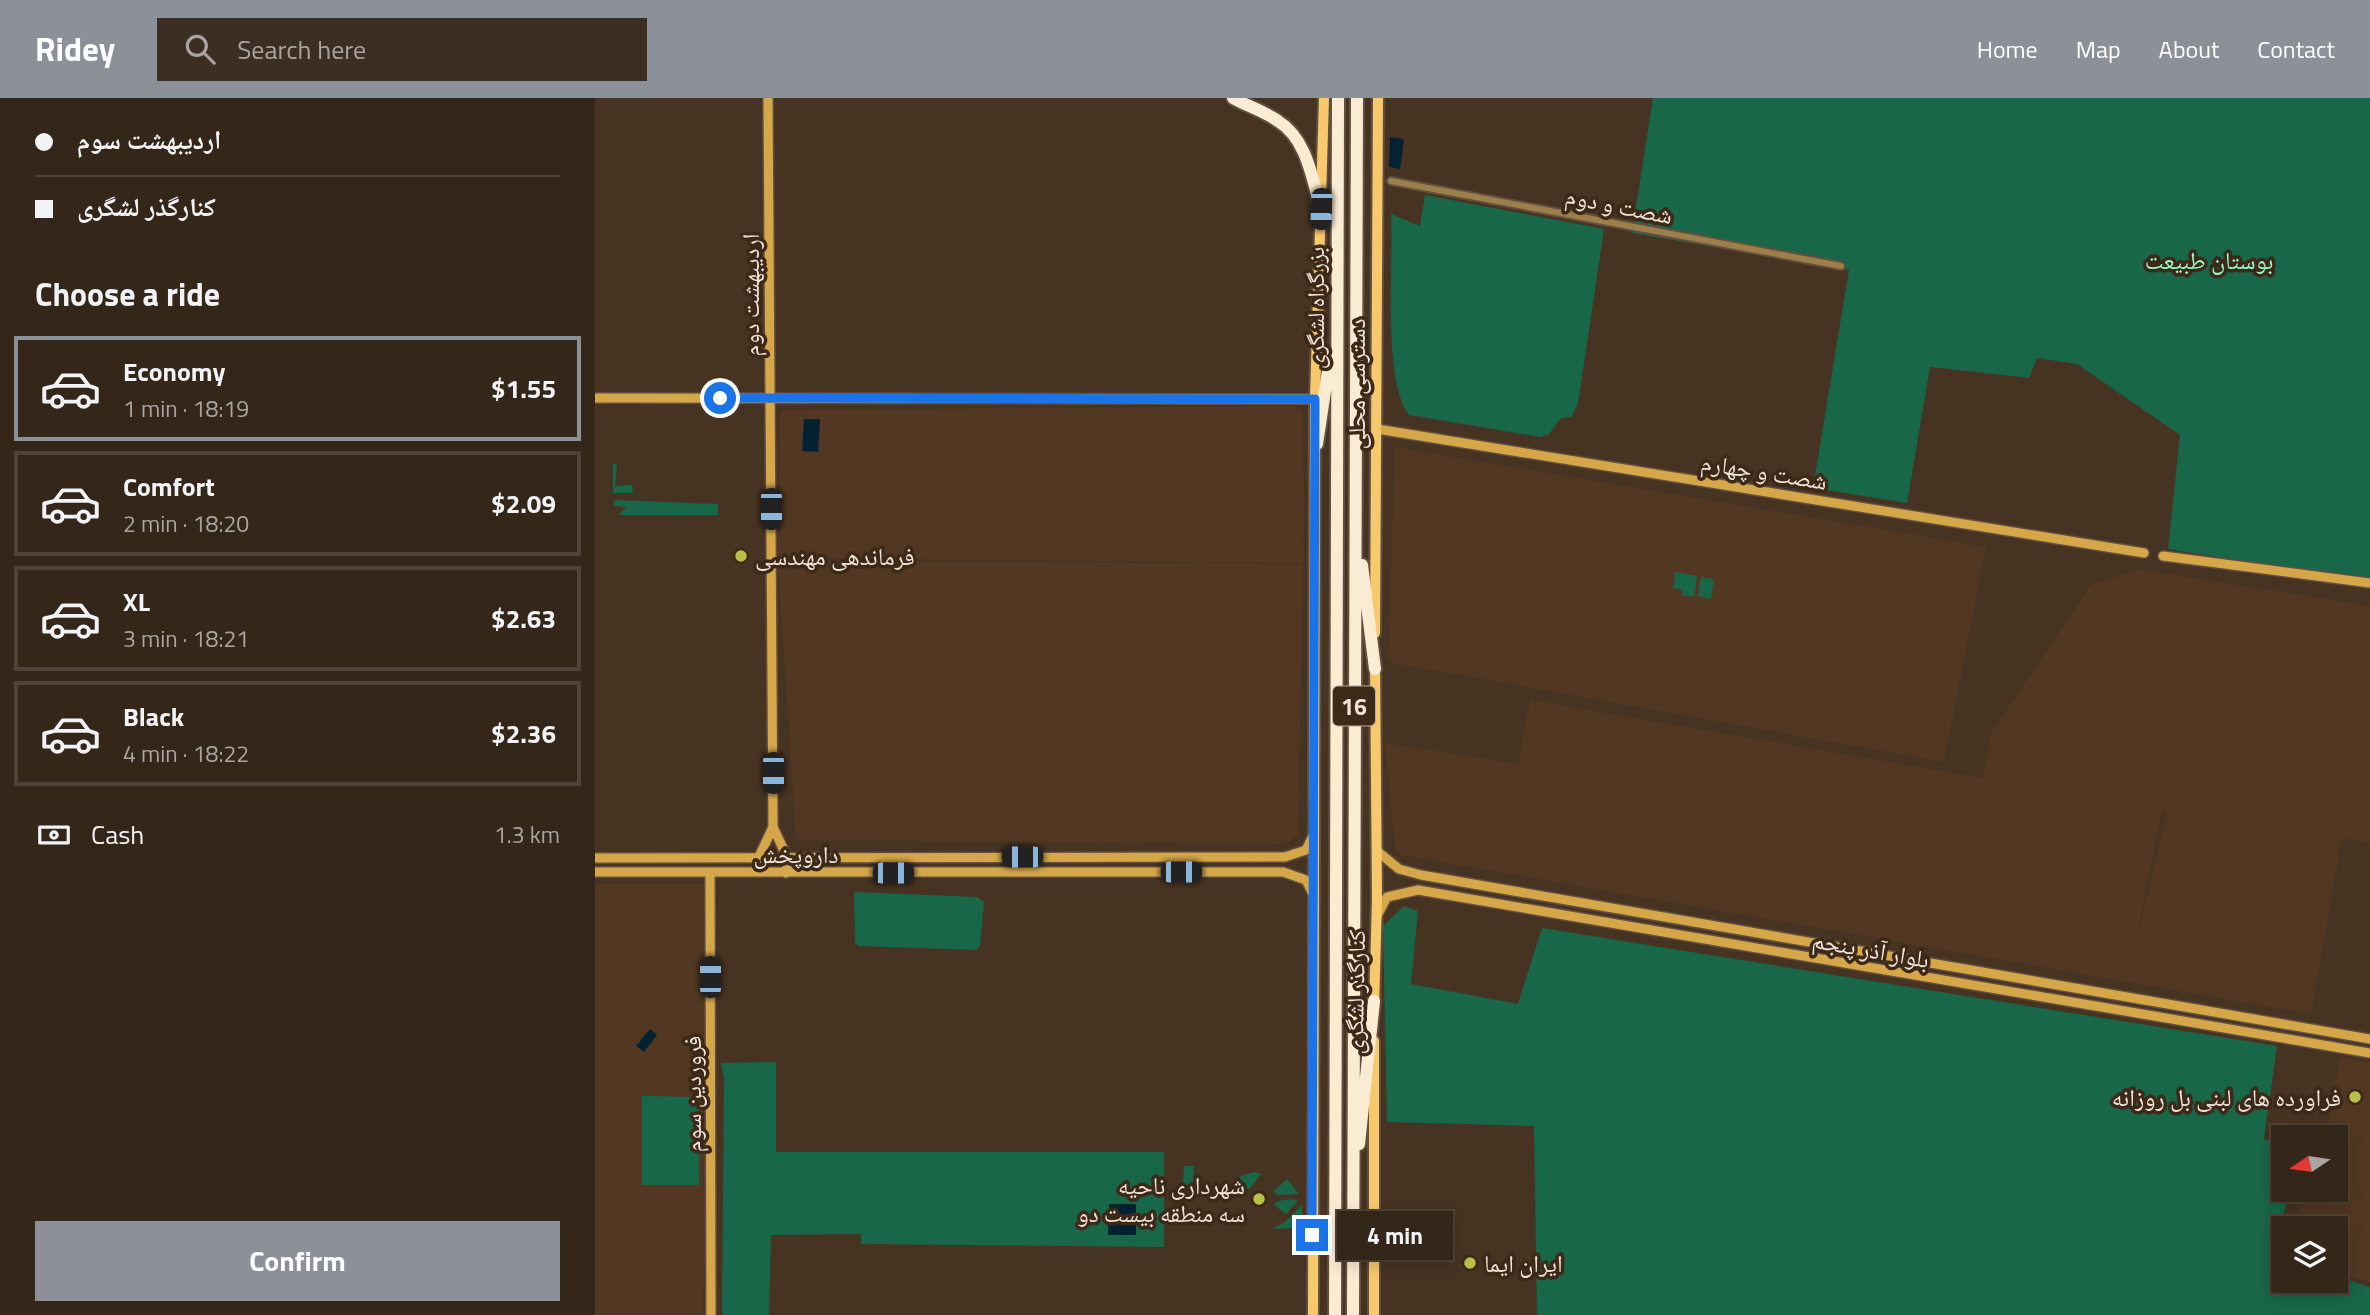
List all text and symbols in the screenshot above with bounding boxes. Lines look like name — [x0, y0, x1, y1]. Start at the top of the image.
search box — [157, 18, 647, 81]
text: Ridey — [35, 24, 115, 74]
icon: search — [181, 30, 219, 68]
text: Search here — [237, 30, 366, 69]
text: Home — [1977, 31, 2038, 67]
text: Map — [2076, 31, 2121, 67]
text: About — [2159, 31, 2219, 67]
text: Contact — [2257, 31, 2335, 67]
text: اردیبهشت سوم — [77, 120, 221, 159]
street label: شصت و دوم — [1562, 177, 1676, 233]
text: کنارگذر لشگری — [77, 187, 216, 226]
car — [1310, 188, 1333, 230]
street label: اردیبهشت دوم — [732, 234, 768, 357]
park label: بوستان طبیعت — [2145, 242, 2273, 278]
street label: بزرگراه لشگری — [1297, 247, 1333, 369]
text: Choose a ride — [35, 270, 220, 318]
street label: دسترسی محلی — [1338, 319, 1374, 449]
text: Economy — [123, 352, 225, 391]
icon: car — [39, 357, 102, 420]
text: $1.55 — [491, 369, 556, 408]
route start — [704, 382, 736, 414]
text: 1 min · 18:19 — [123, 391, 249, 426]
street label: شصت و چهارم — [1698, 443, 1830, 499]
text: Comfort — [123, 467, 215, 506]
icon: car — [39, 472, 102, 535]
text: $2.09 — [491, 484, 556, 523]
car — [761, 488, 782, 530]
text: 2 min · 18:20 — [123, 506, 249, 541]
place label: فرماندهی مهندسی — [755, 538, 914, 574]
marker: فرماندهی مهندسی — [733, 548, 749, 564]
text: XL — [123, 582, 150, 621]
icon: car — [39, 587, 102, 650]
text: $2.63 — [491, 599, 556, 638]
text: 3 min · 18:21 — [123, 621, 249, 656]
road number: 16 — [1333, 686, 1375, 726]
text: Black — [123, 697, 184, 736]
icon: car — [39, 702, 102, 765]
text: $2.36 — [491, 714, 556, 753]
text: 4 min · 18:22 — [123, 736, 249, 771]
car — [763, 752, 784, 794]
text: Cash — [91, 815, 144, 854]
icon: cash — [35, 816, 73, 854]
text: 1.3 km — [494, 817, 560, 852]
street label: داروپخش — [754, 836, 838, 872]
car — [1002, 847, 1044, 868]
car — [1161, 862, 1203, 883]
car — [873, 863, 915, 884]
street label: بلوار آذر پنجم — [1810, 921, 1932, 977]
street label: کنارگذر لشگری — [1336, 929, 1374, 1055]
car — [700, 956, 721, 998]
street label: فروردین سوم — [674, 1036, 710, 1152]
place label: فراورده های لبنی بل روزانه — [2112, 1079, 2341, 1115]
marker: فراورده های لبنی بل روزانه — [2347, 1089, 2363, 1105]
north arrow — [2271, 1125, 2349, 1202]
map controls — [2271, 1125, 2348, 1293]
place label: شهرداری ناحیه سه منطقه بیست دو — [1077, 1167, 1245, 1231]
marker: شهرداری ناحیه سه منطقه بیست دو — [1251, 1191, 1267, 1207]
callout: 4 min — [1337, 1210, 1452, 1260]
button: layers — [2271, 1216, 2348, 1293]
text: 4 min — [1367, 1218, 1423, 1253]
route end — [1296, 1219, 1328, 1251]
button: Confirm — [35, 1221, 560, 1301]
place label: ایران ایما — [1484, 1245, 1563, 1281]
marker: ایران ایما — [1462, 1255, 1478, 1271]

